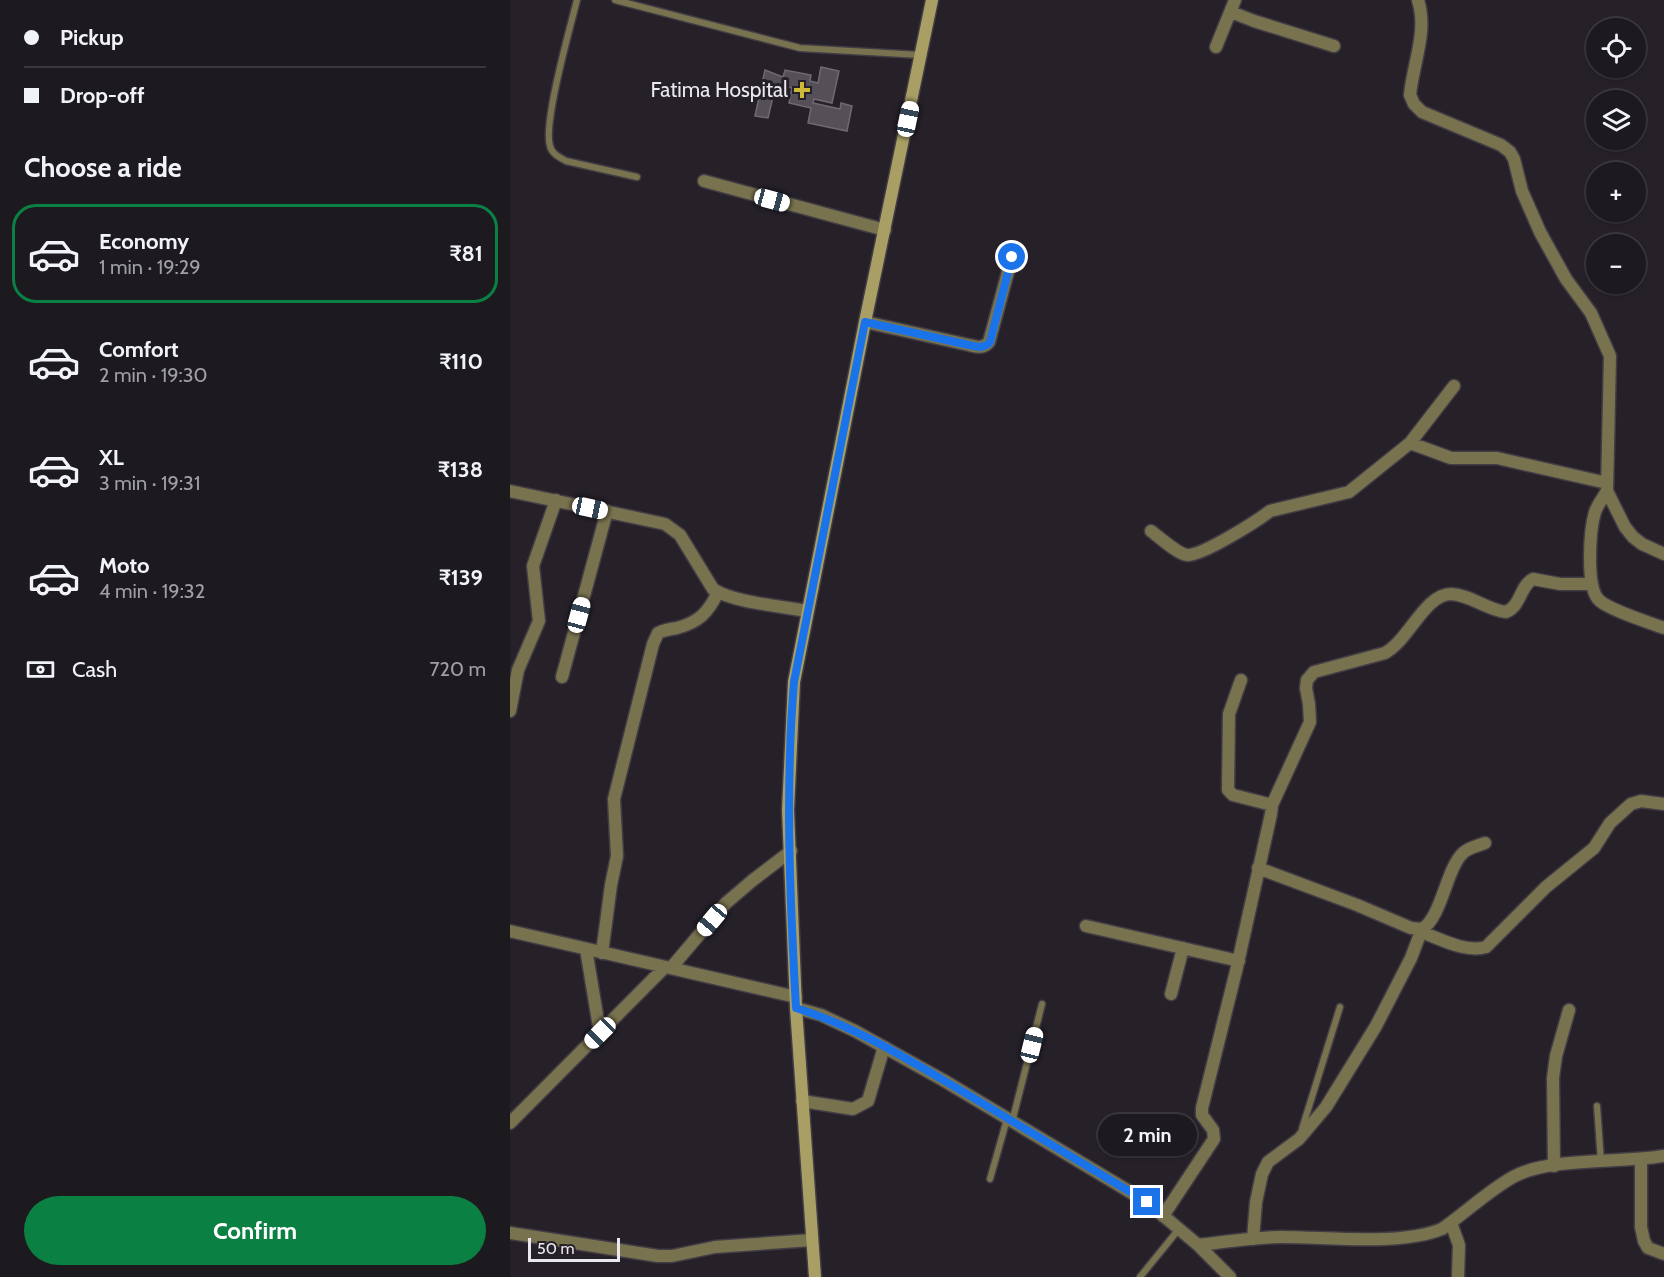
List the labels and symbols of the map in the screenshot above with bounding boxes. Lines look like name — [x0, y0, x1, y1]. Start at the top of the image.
place label: Fatima Hospital — [651, 77, 788, 102]
marker: Fatima Hospital — [793, 81, 811, 99]
car — [895, 100, 921, 138]
car — [752, 187, 792, 213]
route start — [998, 243, 1025, 270]
car — [571, 495, 609, 521]
car — [566, 595, 592, 635]
car — [694, 900, 730, 940]
car — [581, 1014, 619, 1052]
car — [1019, 1025, 1045, 1065]
callout: 2 min — [1098, 1115, 1196, 1157]
route end — [1133, 1188, 1160, 1215]
scale bar — [528, 1235, 620, 1262]

